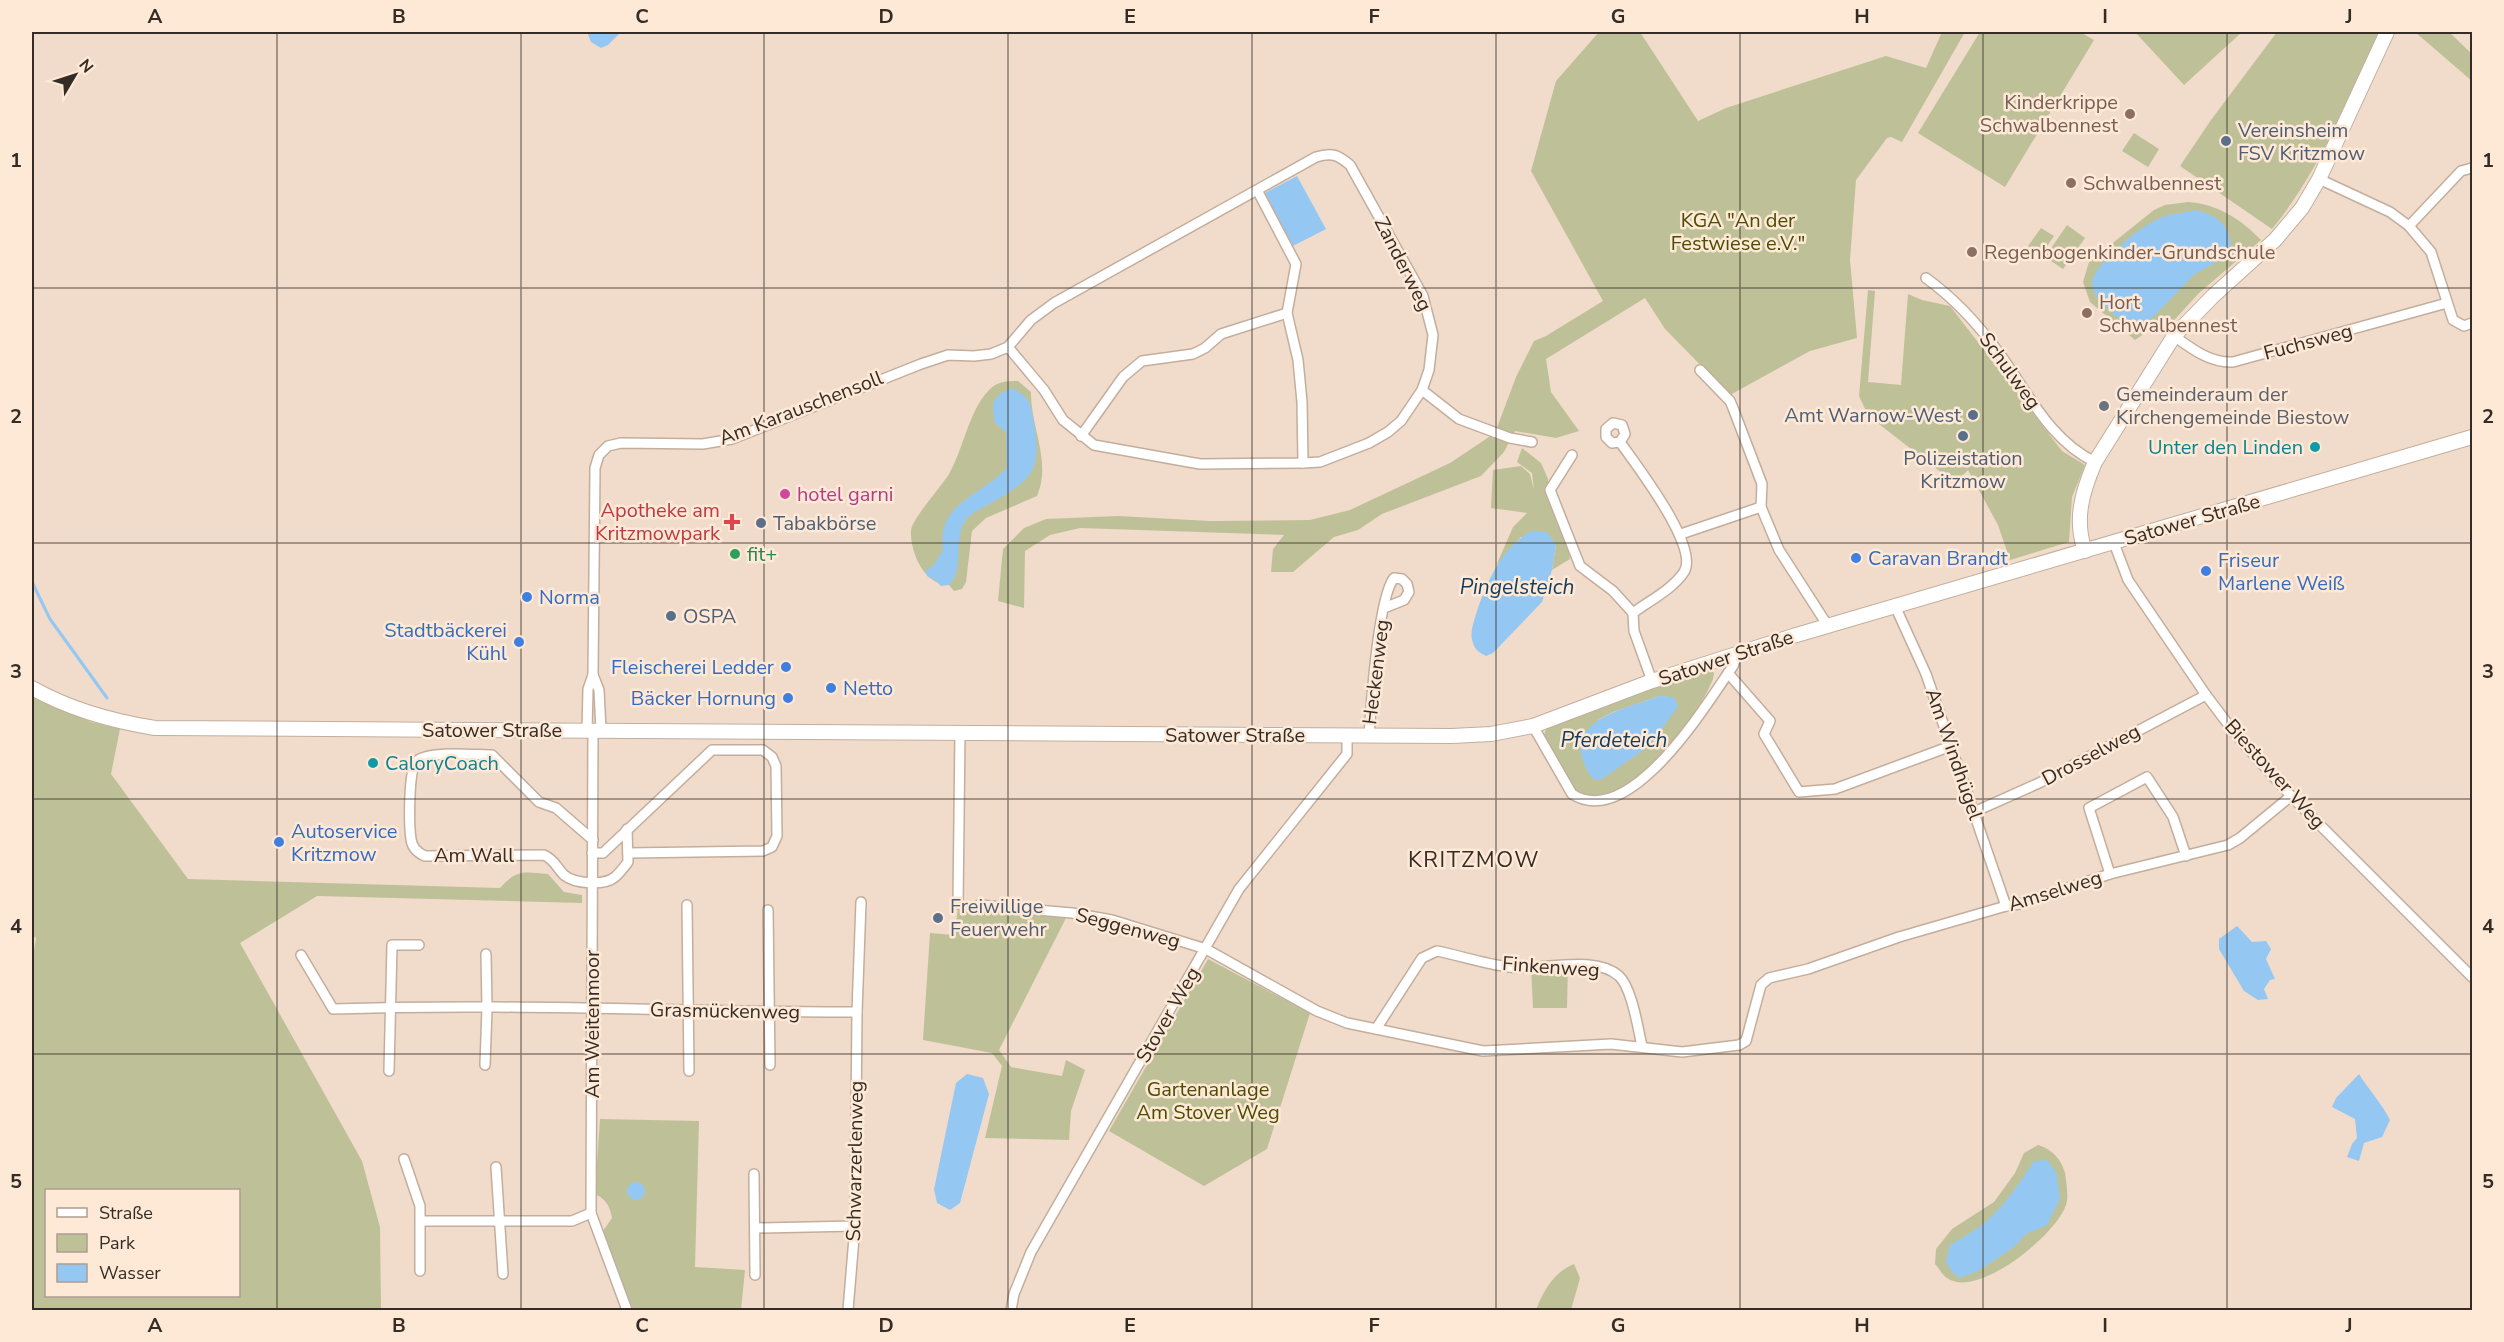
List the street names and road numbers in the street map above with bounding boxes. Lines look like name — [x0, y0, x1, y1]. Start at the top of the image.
street label: Zanderweg — [1368, 212, 1438, 316]
street label: Fuchsweg — [2261, 317, 2355, 367]
street label: Schulweg — [1973, 327, 2047, 415]
street label: Am Karauschensoll — [715, 364, 887, 452]
street label: Satower Straße — [2121, 488, 2263, 552]
street label: Heckenweg — [1356, 618, 1396, 726]
street label: Satower Straße — [1655, 623, 1797, 693]
street label: Am Windhügel — [1919, 685, 1989, 823]
street label: Biestower Weg — [2218, 713, 2332, 835]
street label: Satower Straße — [422, 717, 562, 744]
street label: Drosselweg — [2037, 718, 2145, 792]
street label: Satower Straße — [1165, 722, 1305, 749]
street label: Am Wall — [434, 842, 514, 869]
street label: Amselweg — [2005, 864, 2105, 918]
street label: Seggenweg — [1073, 901, 1183, 955]
street label: Am Weitenmoor — [579, 950, 606, 1098]
street label: Finkenweg — [1501, 950, 1601, 984]
street label: Stover Weg — [1130, 962, 1206, 1068]
street label: Grasmückenweg — [650, 996, 800, 1026]
street label: Schwarzerlenweg — [840, 1080, 870, 1242]

